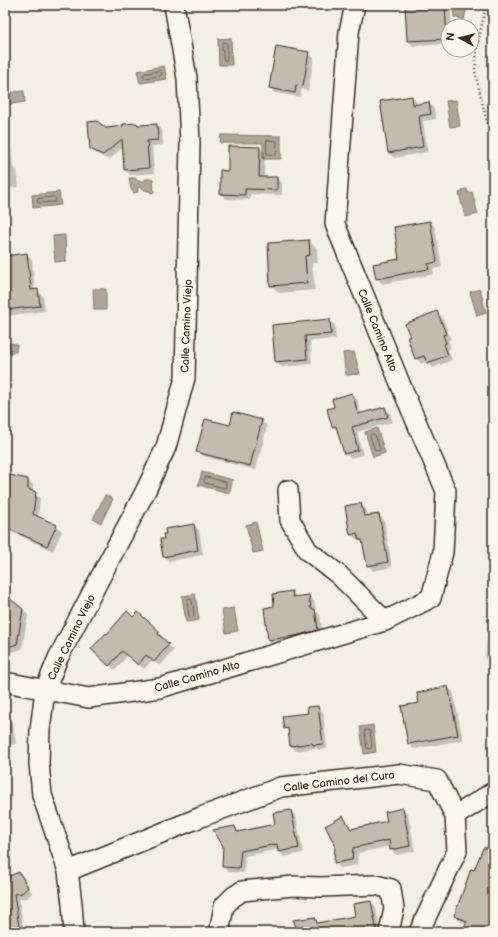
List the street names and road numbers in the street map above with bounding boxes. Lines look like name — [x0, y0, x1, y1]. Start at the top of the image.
street label: Calle Camino Viejo — [178, 279, 195, 373]
street label: Calle Camino Alto — [355, 287, 400, 373]
street label: Calle Camino Viejo — [45, 592, 98, 682]
street label: Calle Camino Alto — [153, 658, 241, 695]
street label: Calle Camino del Cura — [283, 768, 395, 795]

